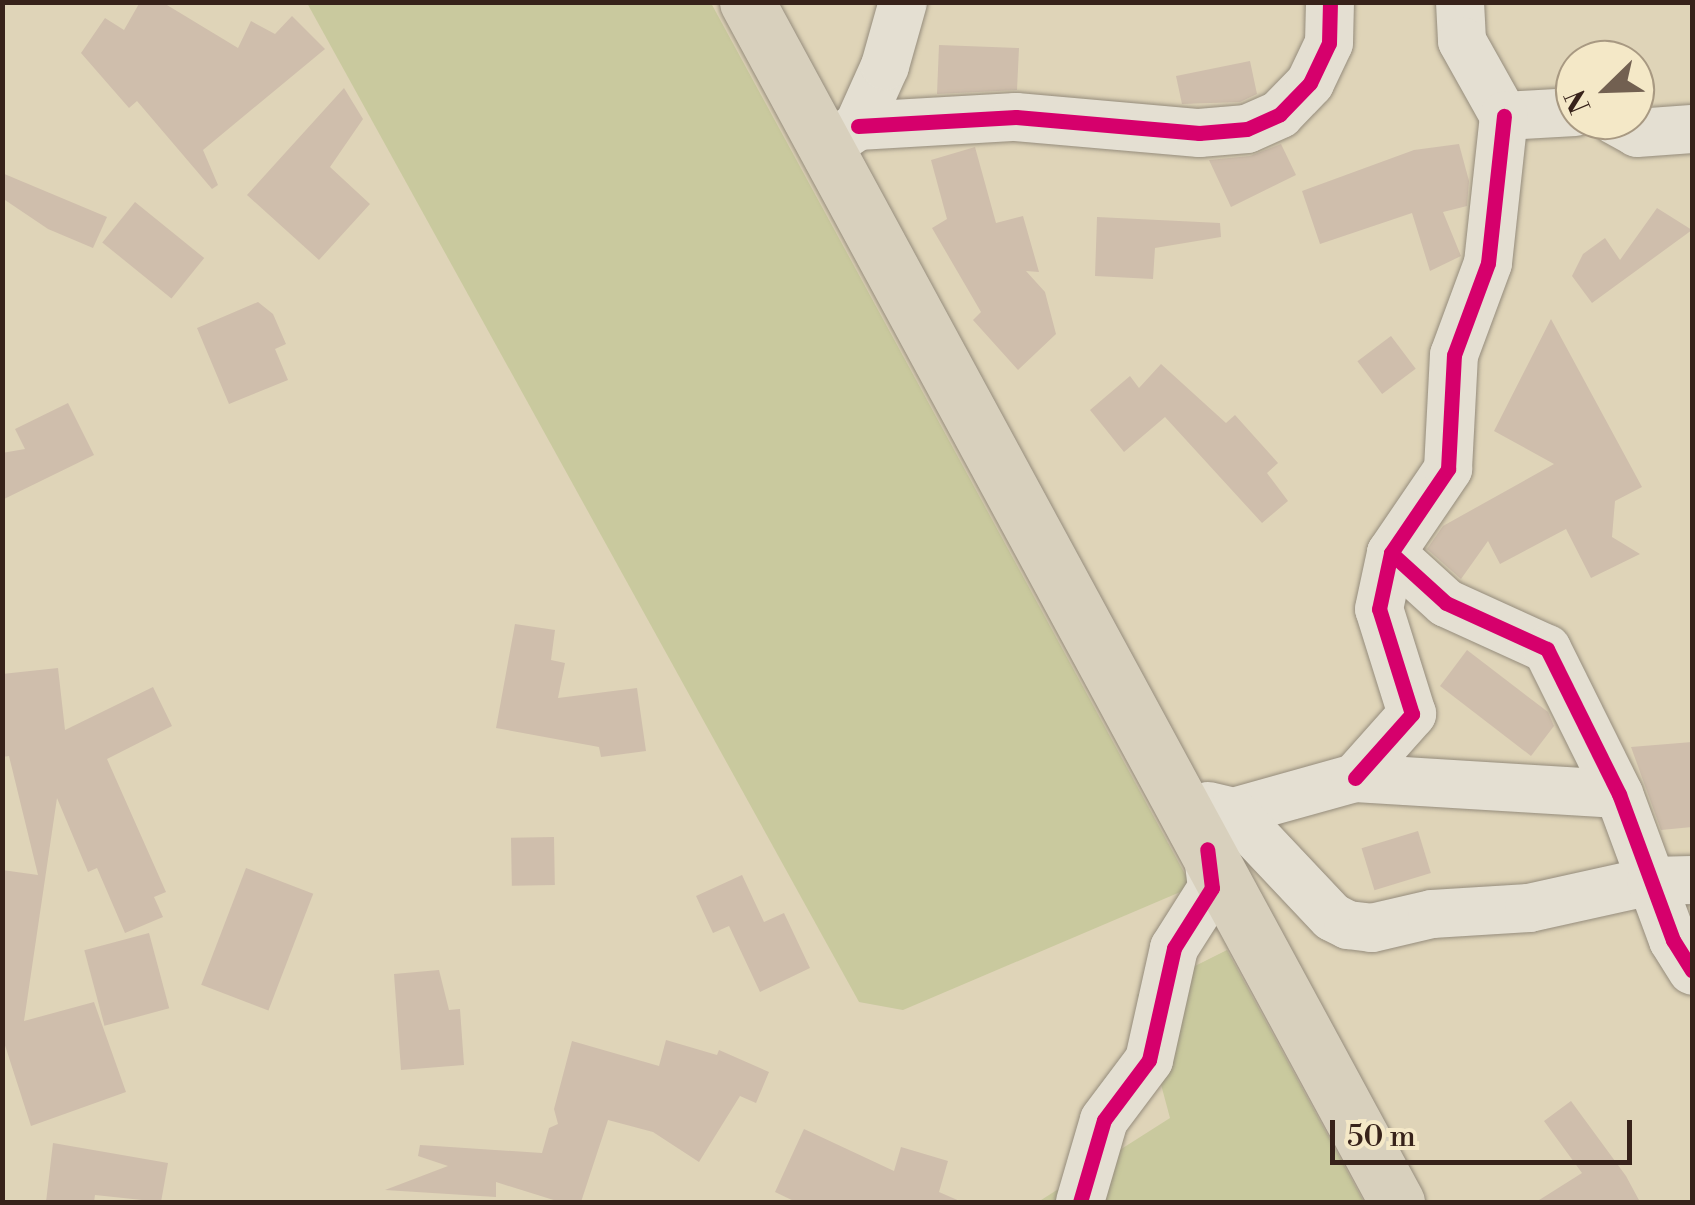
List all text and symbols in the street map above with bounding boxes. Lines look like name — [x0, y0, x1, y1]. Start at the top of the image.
north arrow — [1555, 40, 1655, 140]
text: N — [1558, 84, 1599, 118]
scale bar — [1335, 1100, 1638, 1162]
text: 50 m — [1347, 1118, 1416, 1156]

